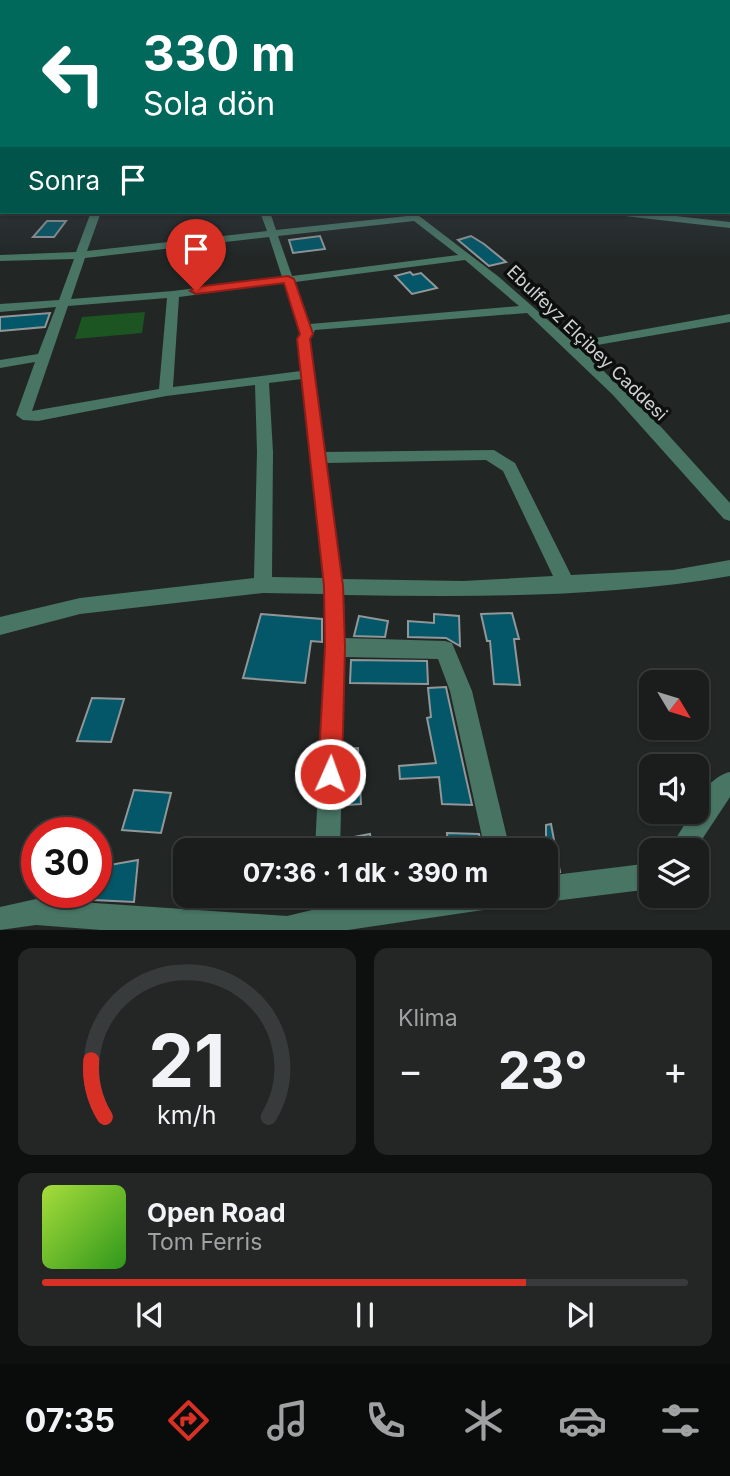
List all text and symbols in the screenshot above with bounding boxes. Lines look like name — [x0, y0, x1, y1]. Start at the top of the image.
text: 330 m — [143, 24, 296, 83]
icon: left — [28, 28, 119, 119]
text: Sola dön — [143, 84, 275, 123]
icon: arrive — [114, 161, 152, 199]
text: Sonra — [28, 165, 100, 196]
pin — [166, 219, 226, 291]
icon: arrive — [177, 230, 215, 268]
street label: Ebulfeyz Elçibey Caddesi — [503, 261, 672, 425]
north arrow — [639, 670, 709, 740]
map controls — [639, 670, 709, 908]
position arrow — [293, 737, 367, 811]
button: sound — [639, 754, 709, 824]
speed limit sign: 30 — [21, 817, 112, 908]
button: layers — [639, 838, 709, 908]
text: 07:36 · 1 dk · 390 m — [243, 857, 488, 888]
text: Klima — [398, 1004, 458, 1032]
text: 21 — [148, 1017, 226, 1106]
text: 23° — [498, 1039, 588, 1102]
text: − — [398, 1047, 423, 1093]
text: + — [663, 1047, 688, 1093]
text: km/h — [157, 1100, 217, 1130]
text: Open Road — [147, 1197, 286, 1228]
text: Tom Ferris — [147, 1228, 262, 1256]
icon: previous — [131, 1296, 169, 1334]
icon: pause — [346, 1296, 384, 1334]
icon: next — [561, 1296, 599, 1334]
icon: directions — [164, 1396, 213, 1445]
icon: music — [263, 1396, 312, 1445]
icon: phone — [361, 1396, 410, 1445]
icon: climate — [459, 1396, 508, 1445]
icon: car — [558, 1396, 607, 1445]
icon: filters — [656, 1396, 705, 1445]
text: 07:35 — [25, 1401, 115, 1440]

